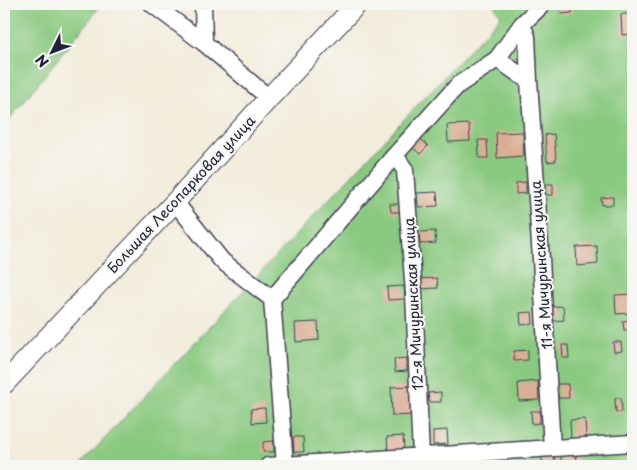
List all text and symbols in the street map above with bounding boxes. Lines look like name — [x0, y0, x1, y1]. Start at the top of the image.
north arrow — [28, 28, 78, 78]
text: N — [30, 50, 53, 72]
street label: Большая Лесопарковая улица — [102, 110, 260, 278]
street label: 11-я Мичуринская улица — [525, 180, 557, 350]
street label: 12-я Мичуринская улица — [398, 217, 428, 391]

